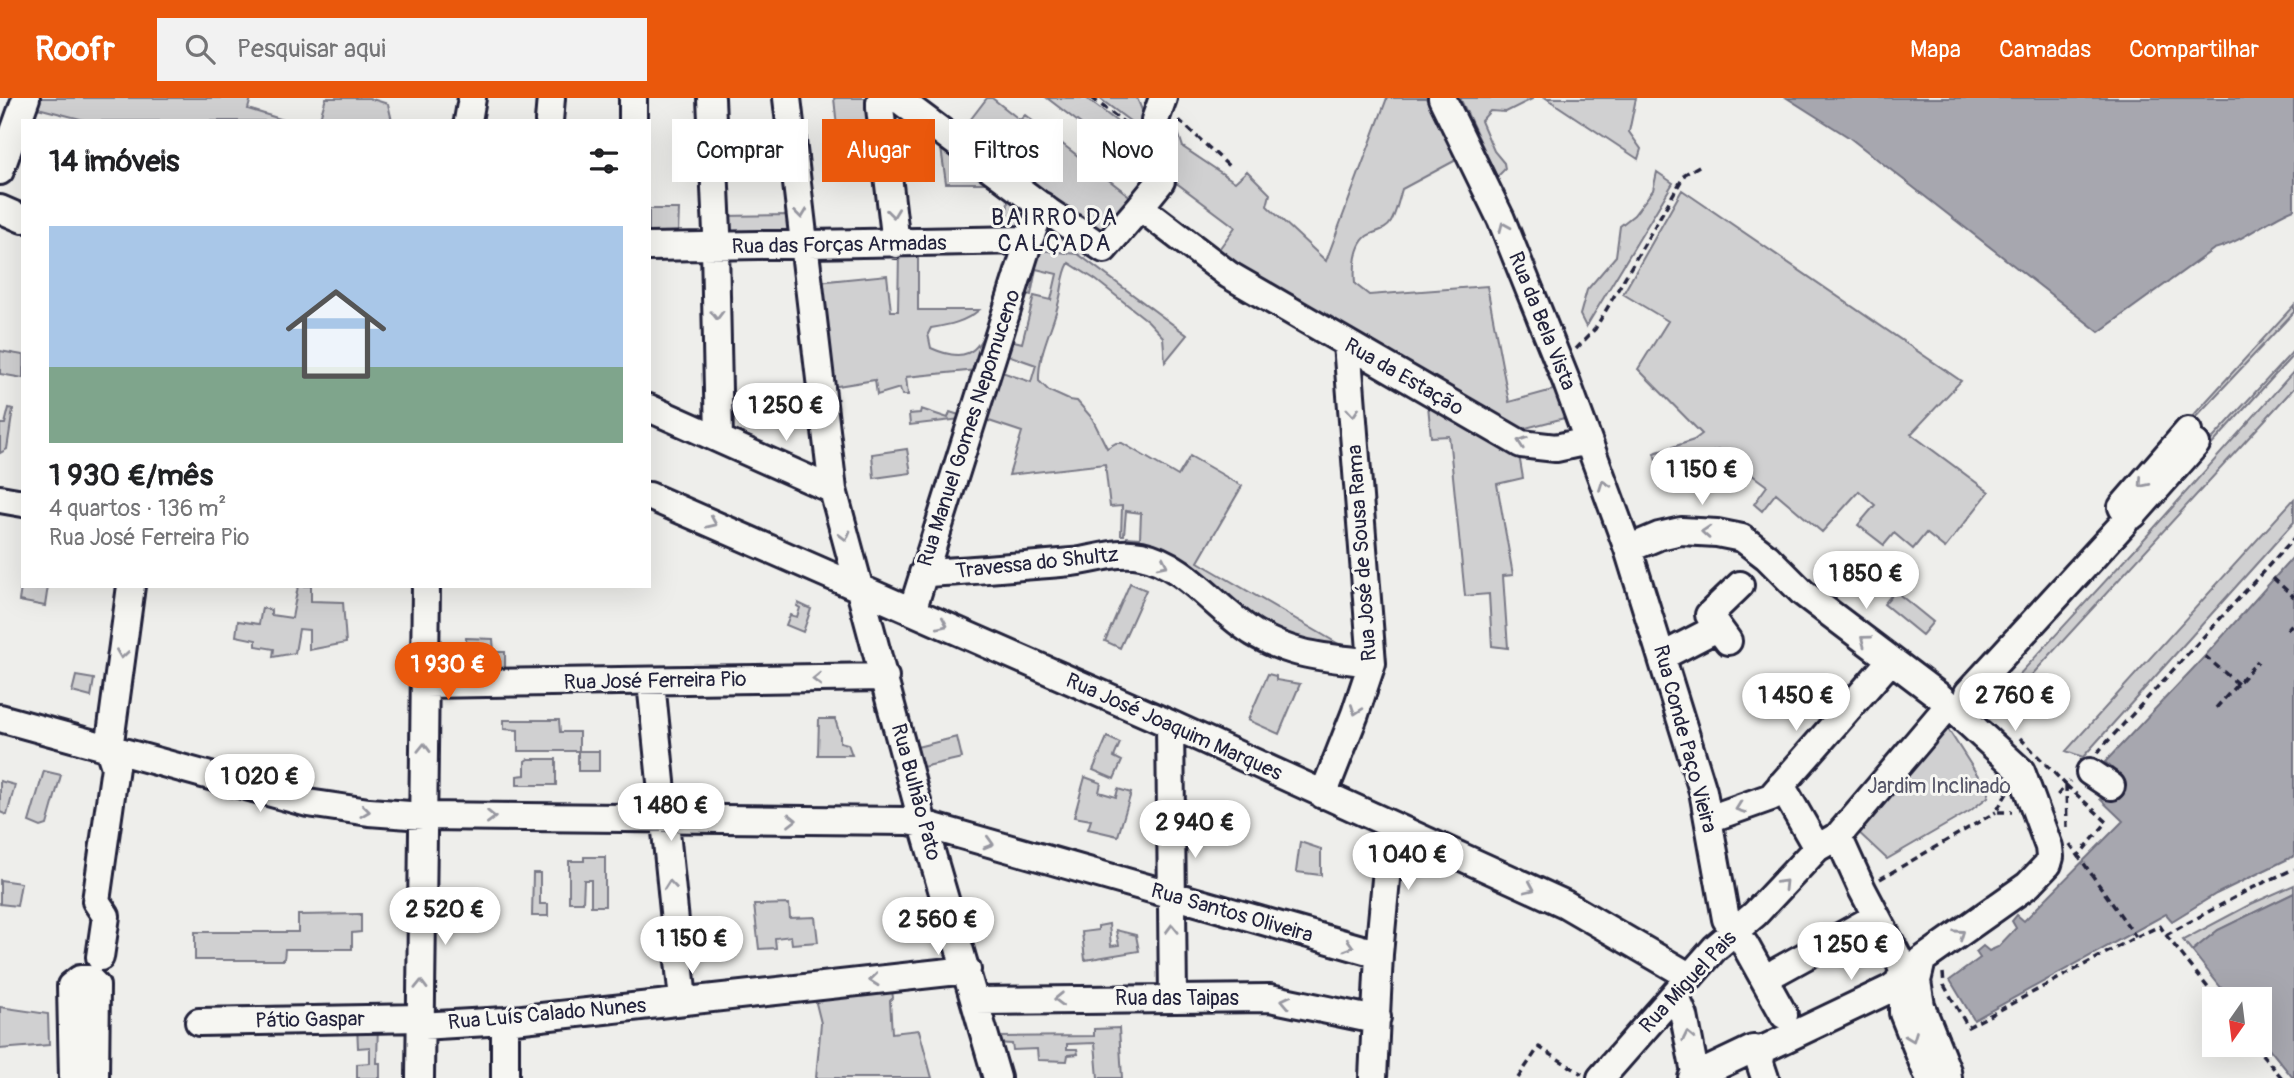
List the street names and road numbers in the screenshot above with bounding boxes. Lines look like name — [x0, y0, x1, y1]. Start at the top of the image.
street label: Rua das Forças Armadas — [731, 230, 947, 260]
street label: Rua da Bela Vista — [1502, 248, 1582, 394]
street label: Rua Manuel Gomes Nepomuceno — [911, 286, 1027, 570]
street label: Rua da Estação — [1340, 332, 1468, 422]
street label: Rua José de Sousa Rama — [1341, 444, 1383, 662]
street label: Travessa do Shultz — [954, 541, 1120, 585]
street label: Rua Conde Paço Vieira — [1647, 642, 1723, 836]
street label: Rua José Ferreira Pio — [563, 666, 747, 696]
street label: Rua José Joaquim Marques — [1062, 667, 1287, 787]
street label: Rua Bulhão Pato — [885, 721, 947, 863]
street label: Rua Santos Oliveira — [1148, 877, 1316, 949]
street label: Rua Miguel Pais — [1634, 925, 1743, 1039]
street label: Rua das Taipas — [1115, 985, 1240, 1012]
street label: Rua Luís Calado Nunes — [447, 992, 648, 1036]
street label: Pátio Gaspar — [255, 1006, 366, 1034]

